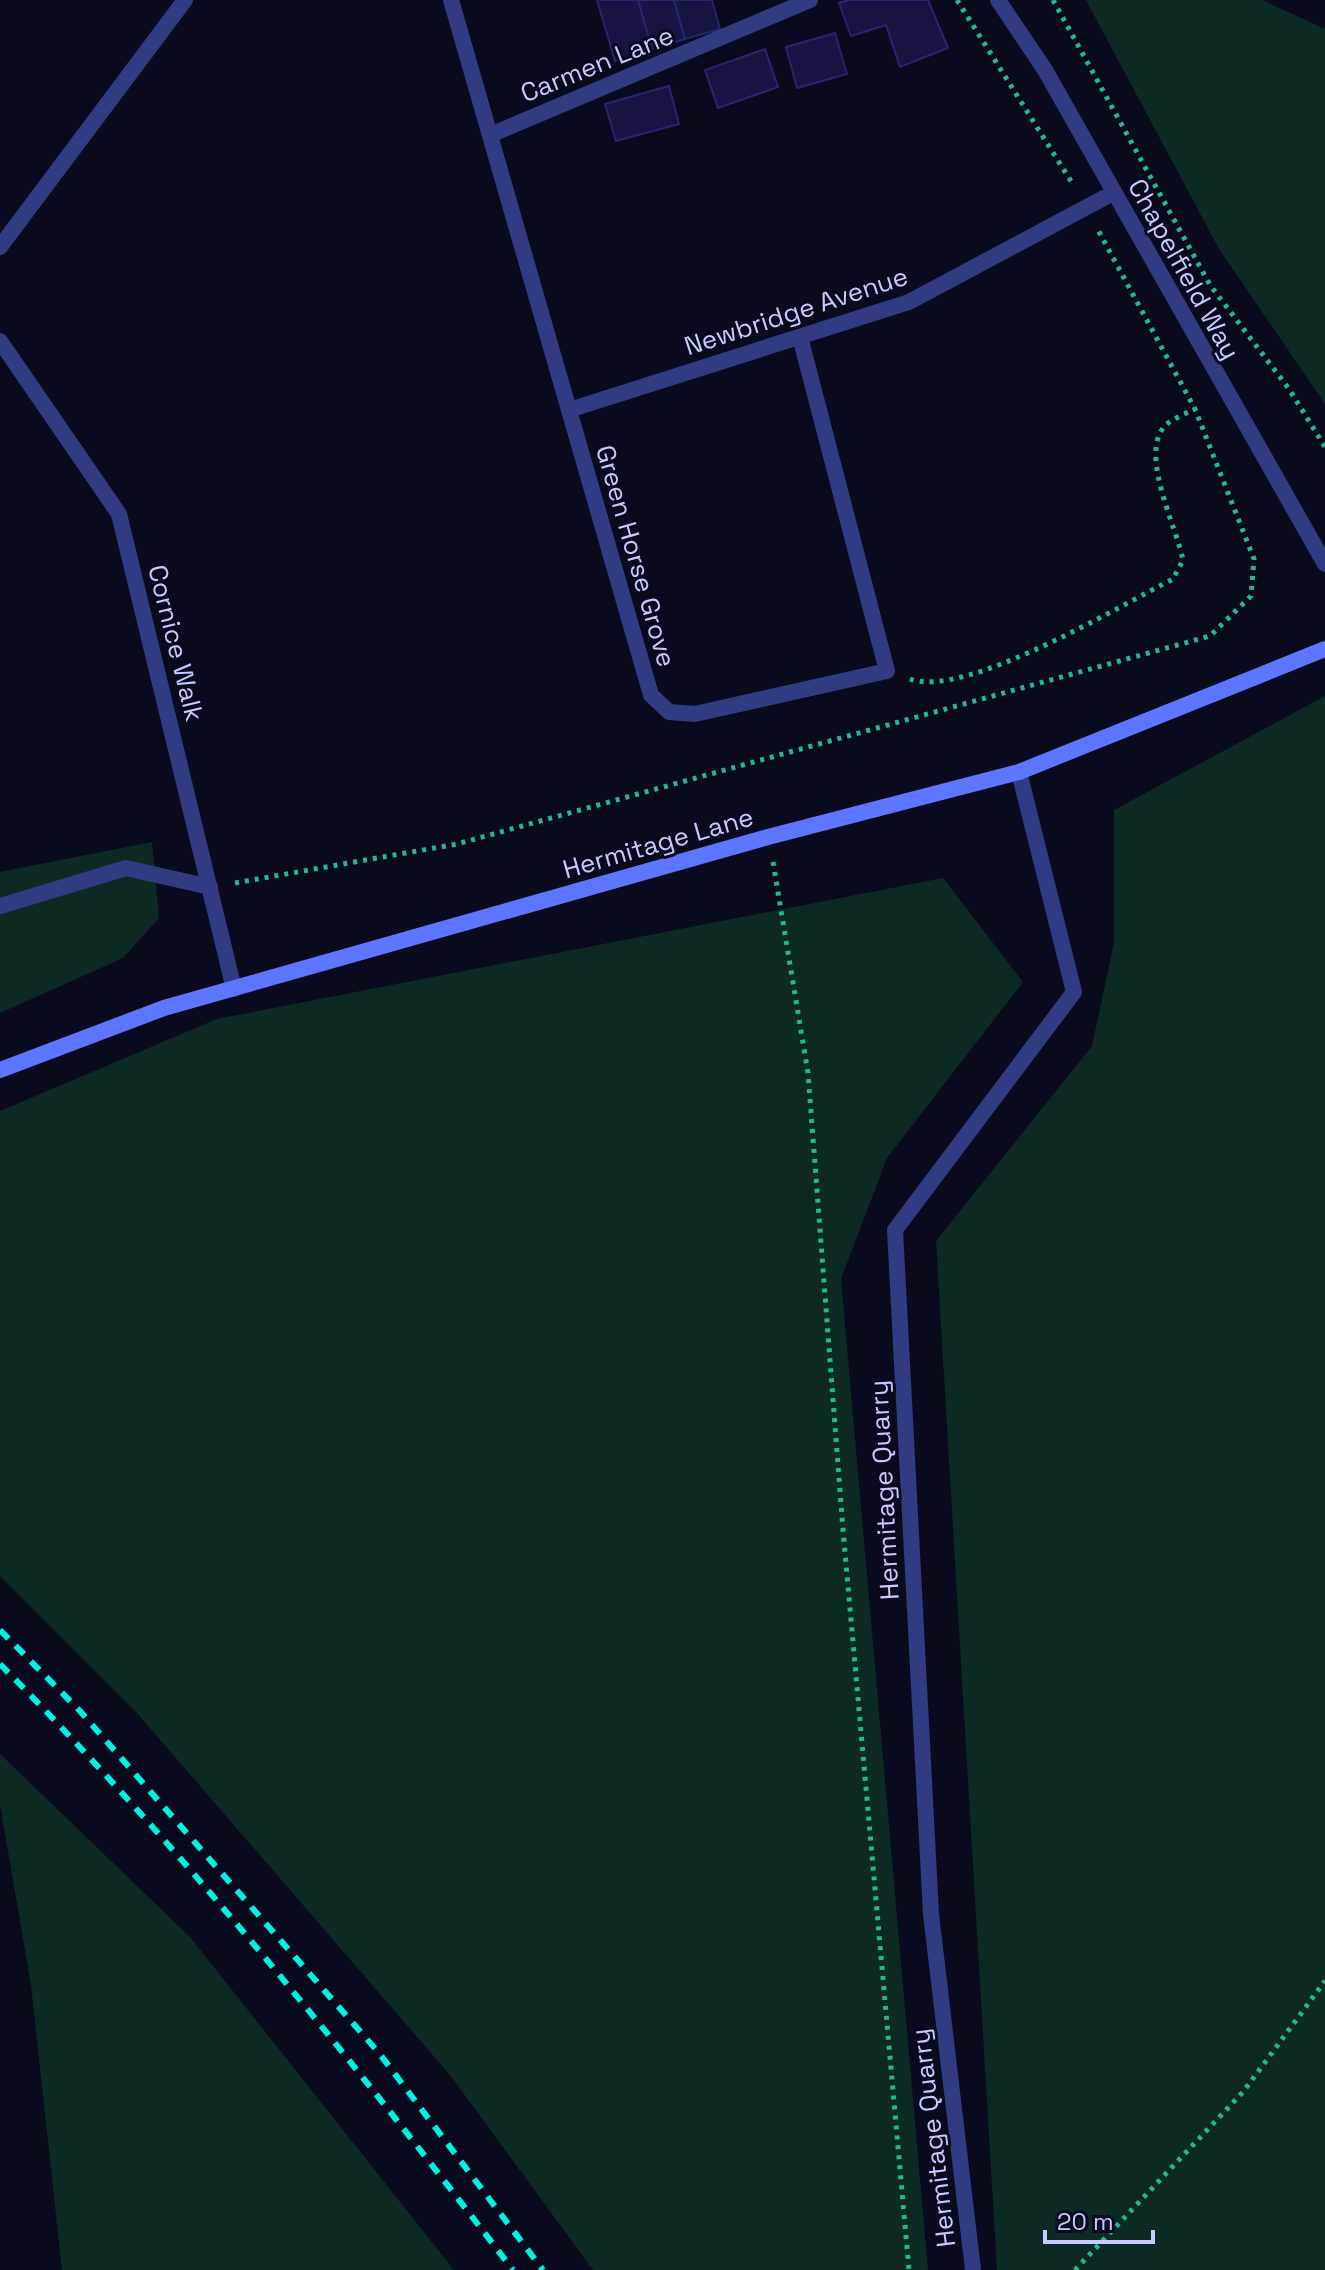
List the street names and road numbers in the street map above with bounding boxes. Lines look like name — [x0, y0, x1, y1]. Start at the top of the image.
street label: Carmen Lane — [515, 18, 679, 110]
street label: Chapelfield Way — [1120, 173, 1248, 365]
street label: Newbridge Avenue — [680, 259, 912, 363]
street label: Green Horse Grove — [588, 441, 684, 671]
street label: Cornice Walk — [140, 561, 212, 725]
street label: Hermitage Lane — [559, 800, 757, 886]
street label: Hermitage Quarry — [861, 1379, 907, 1601]
street label: Hermitage Quarry — [903, 2027, 963, 2249]

